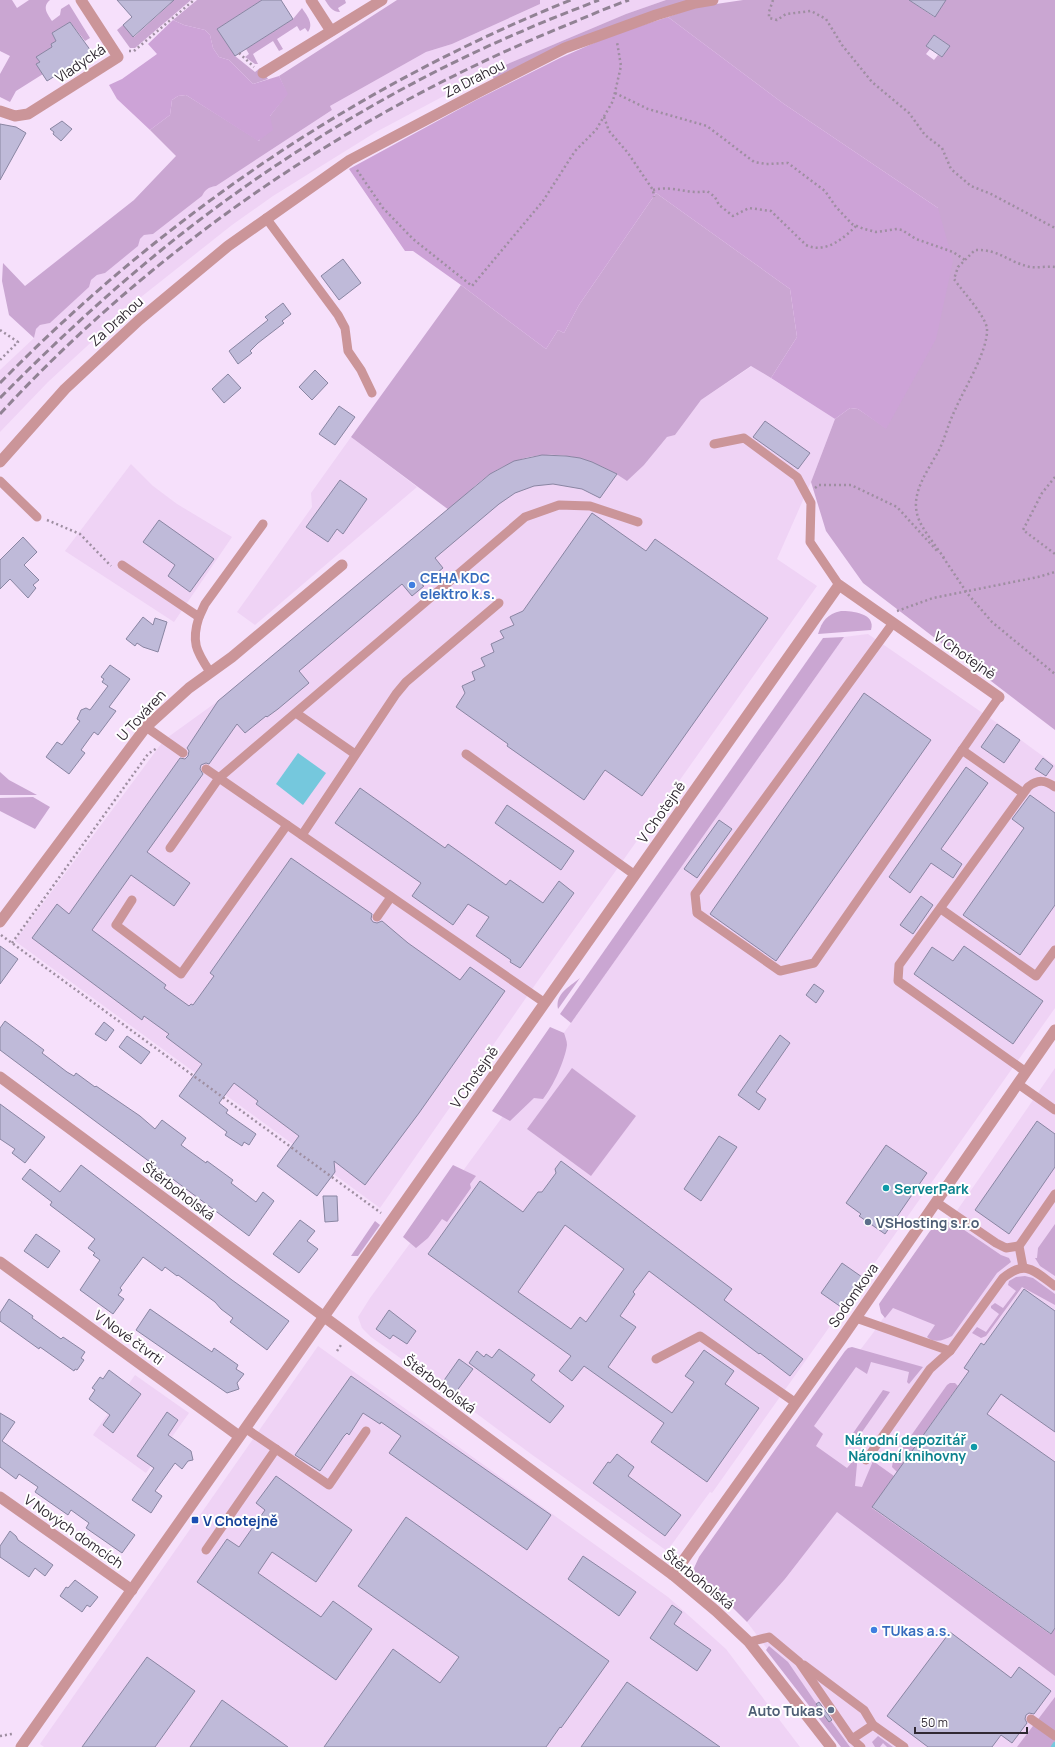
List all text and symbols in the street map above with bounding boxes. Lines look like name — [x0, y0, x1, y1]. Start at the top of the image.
street label: Vladycká — [51, 39, 109, 87]
street label: Za Drahou — [440, 55, 508, 101]
street label: Za Drahou — [85, 292, 147, 350]
place label: CEHA KDC elektro k.s. — [420, 568, 495, 603]
marker: CEHA KDC elektro k.s. — [407, 580, 417, 590]
street label: V Chotejně — [930, 627, 1000, 683]
street label: U Továren — [112, 685, 170, 745]
street label: V Chotejně — [633, 777, 689, 847]
street label: V Chotejně — [446, 1042, 502, 1112]
street label: Štěrboholská — [139, 1158, 219, 1224]
place label: ServerPark — [894, 1179, 969, 1198]
marker: ServerPark — [881, 1183, 891, 1193]
place label: VSHosting s.r.o — [876, 1213, 980, 1232]
marker: VSHosting s.r.o — [863, 1217, 873, 1227]
street label: Sodomkova — [824, 1259, 882, 1331]
street label: V Nové čtvrti — [91, 1305, 167, 1369]
street label: Štěrboholská — [400, 1351, 480, 1417]
place label: Národní depozitář Národní knihovny — [845, 1430, 966, 1465]
marker: Národní depozitář Národní knihovny — [969, 1442, 979, 1452]
street label: V Nových domcích — [21, 1490, 127, 1572]
place label: V Chotejně — [203, 1511, 278, 1530]
marker: V Chotejně — [190, 1515, 200, 1525]
street label: Štěrboholská — [660, 1545, 738, 1613]
place label: TUkas a.s. — [882, 1621, 951, 1640]
marker: TUkas a.s. — [869, 1625, 879, 1635]
place label: Auto Tukas — [748, 1701, 823, 1720]
marker: Auto Tukas — [826, 1705, 836, 1715]
scale bar — [915, 1709, 1027, 1735]
text: 50 m — [921, 1714, 948, 1731]

